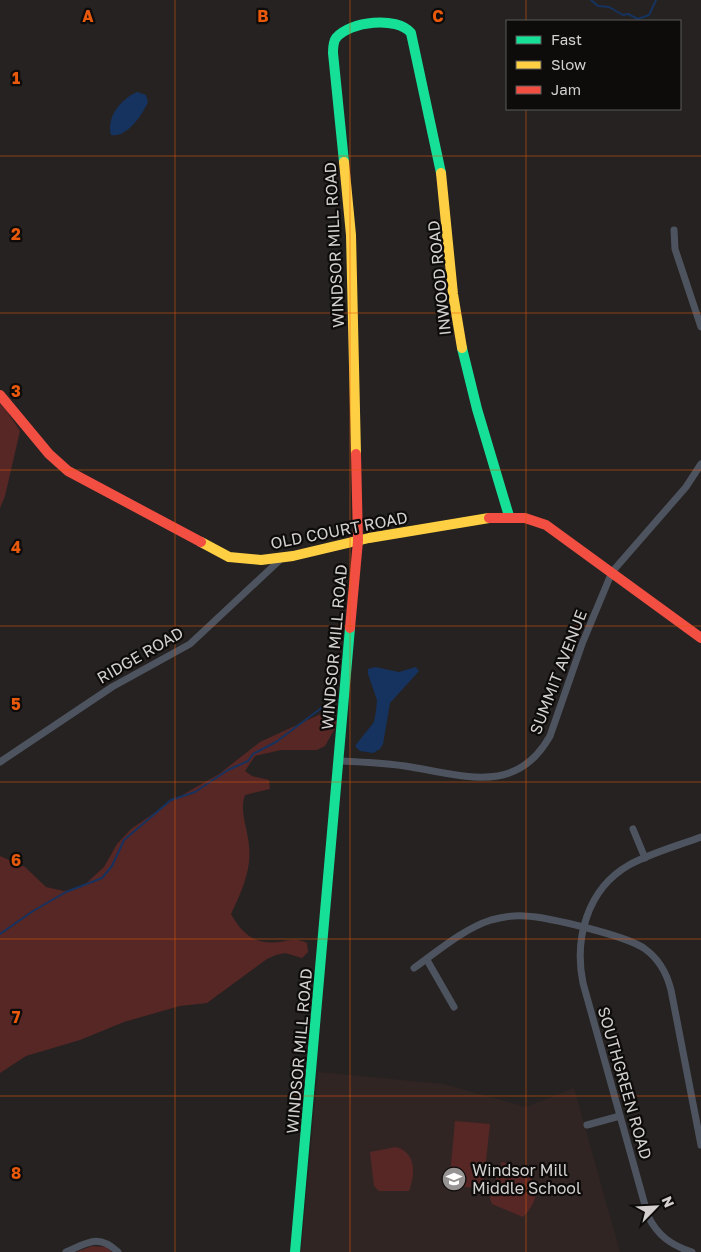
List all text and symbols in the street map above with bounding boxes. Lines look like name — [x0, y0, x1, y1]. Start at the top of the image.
text: A — [82, 6, 94, 26]
text: B — [257, 6, 269, 26]
text: C — [432, 6, 444, 26]
legend — [506, 20, 681, 110]
text: Fast — [551, 30, 582, 48]
text: Slow — [551, 55, 586, 73]
text: 1 — [12, 68, 20, 88]
text: Jam — [551, 80, 581, 98]
street label: WINDSOR MILL ROAD — [320, 162, 348, 328]
street label: INWOOD ROAD — [423, 219, 455, 337]
text: 2 — [11, 224, 21, 244]
text: 3 — [11, 381, 21, 401]
street label: OLD COURT ROAD — [269, 507, 409, 553]
text: 4 — [11, 537, 21, 557]
street label: WINDSOR MILL ROAD — [317, 563, 351, 731]
street label: SUMMIT AVENUE — [525, 607, 591, 737]
street label: RIDGE ROAD — [93, 622, 187, 688]
text: 5 — [11, 694, 21, 714]
text: 6 — [11, 850, 21, 870]
street label: WINDSOR MILL ROAD — [282, 967, 316, 1135]
street label: SOUTHGREEN ROAD — [594, 1004, 656, 1162]
text: 7 — [12, 1007, 21, 1027]
place label: Windsor Mill Middle School — [472, 1160, 581, 1198]
text: 8 — [11, 1163, 21, 1183]
school or university icon: Windsor Mill Middle School — [441, 1166, 467, 1192]
north arrow — [631, 1182, 681, 1232]
text: N — [658, 1193, 678, 1210]

